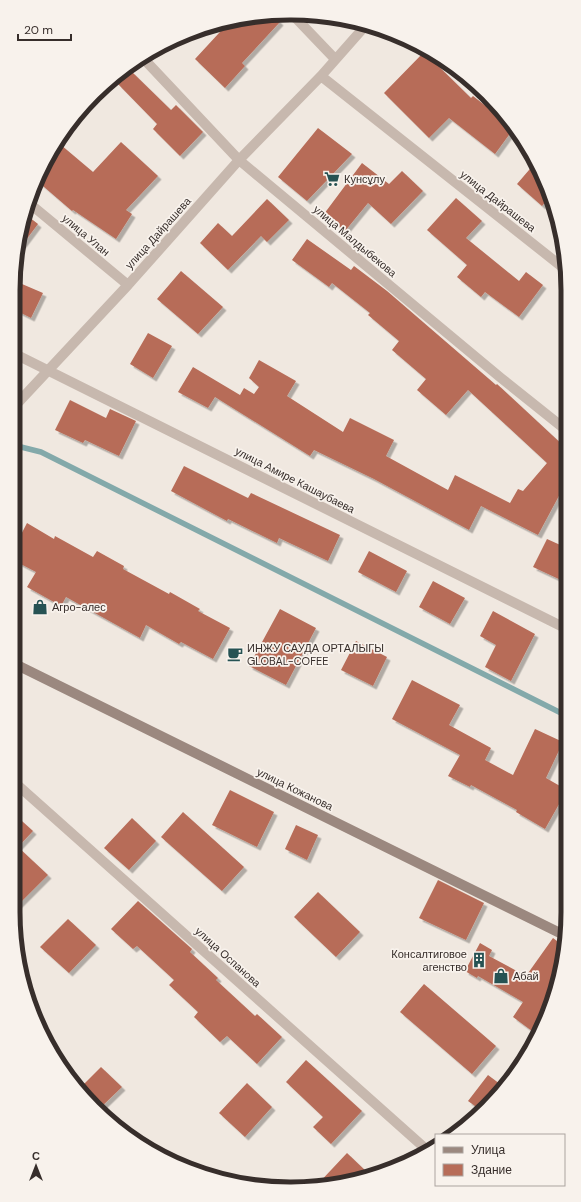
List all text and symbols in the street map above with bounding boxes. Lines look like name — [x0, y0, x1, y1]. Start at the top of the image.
scale bar — [18, 16, 71, 42]
text: 20 m — [24, 22, 53, 38]
street label: улица Дайрашева — [457, 167, 539, 235]
supermarket icon: Кунсұлу — [323, 170, 341, 188]
place label: Кунсұлу — [344, 172, 385, 186]
street label: улица Дайрашева — [122, 194, 195, 272]
street label: улица Малдыбекова — [310, 202, 400, 281]
street label: улица Улан — [59, 211, 113, 259]
street label: улица Амире Кашаубаева — [233, 444, 358, 517]
shop icon: Агро-алес — [31, 598, 49, 616]
place label: Агро-алес — [52, 600, 106, 614]
place label: ИНЖУ САУДА ОРТАЛЫГЫ GLOBAL-COFEE — [247, 641, 384, 668]
cafe icon: ИНЖУ САУДА ОРТАЛЫГЫ GLOBAL-COFEE — [226, 645, 244, 663]
street label: улица Кожанова — [255, 764, 336, 814]
street label: улица Оспанова — [192, 924, 264, 991]
place label: Консалтиговое агенство — [391, 947, 467, 974]
building icon: Консалтиговое агенство — [470, 951, 488, 969]
shop icon: Абай — [492, 967, 510, 985]
place label: Абай — [513, 969, 539, 983]
legend — [435, 1134, 565, 1186]
text: Улица — [471, 1142, 505, 1158]
north arrow — [16, 1146, 56, 1186]
text: С — [32, 1149, 40, 1163]
text: Здание — [471, 1162, 512, 1178]

